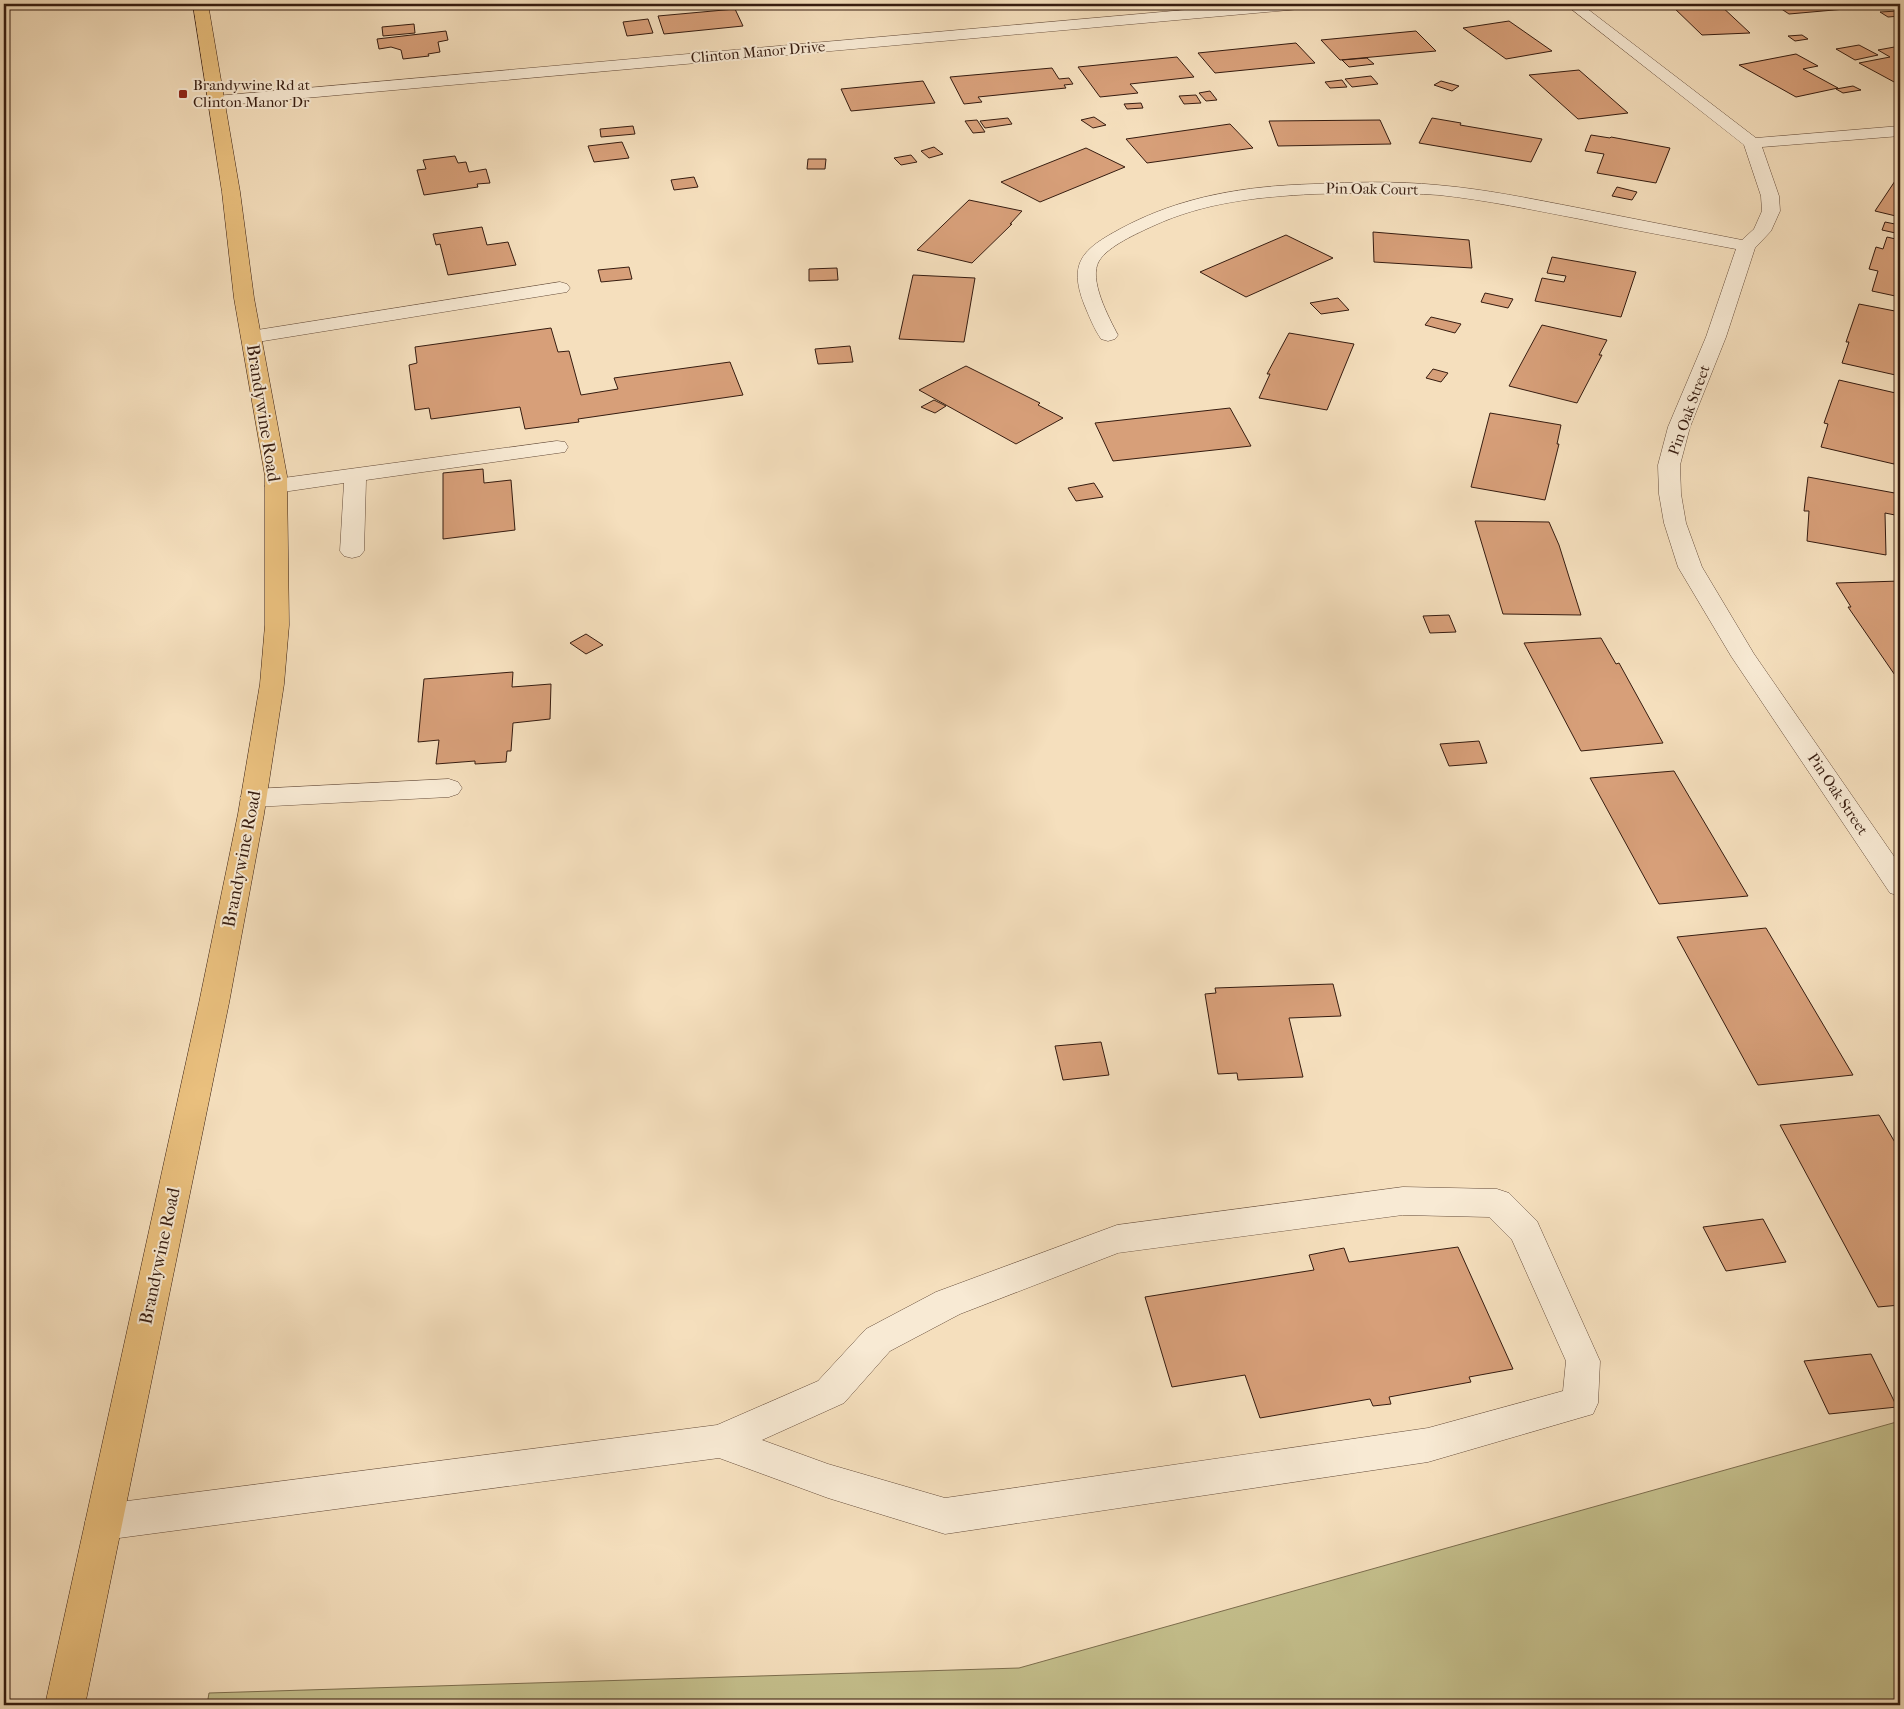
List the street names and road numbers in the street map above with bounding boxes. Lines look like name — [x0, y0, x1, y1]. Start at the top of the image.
street label: Clinton Manor Drive — [690, 37, 827, 67]
street label: Pin Oak Court — [1325, 179, 1419, 199]
street label: Brandywine Road — [242, 343, 284, 484]
street label: Pin Oak Street — [1664, 362, 1714, 458]
street label: Pin Oak Street — [1804, 750, 1872, 839]
street label: Brandywine Road — [218, 789, 266, 929]
street label: Brandywine Road — [135, 1186, 185, 1326]

